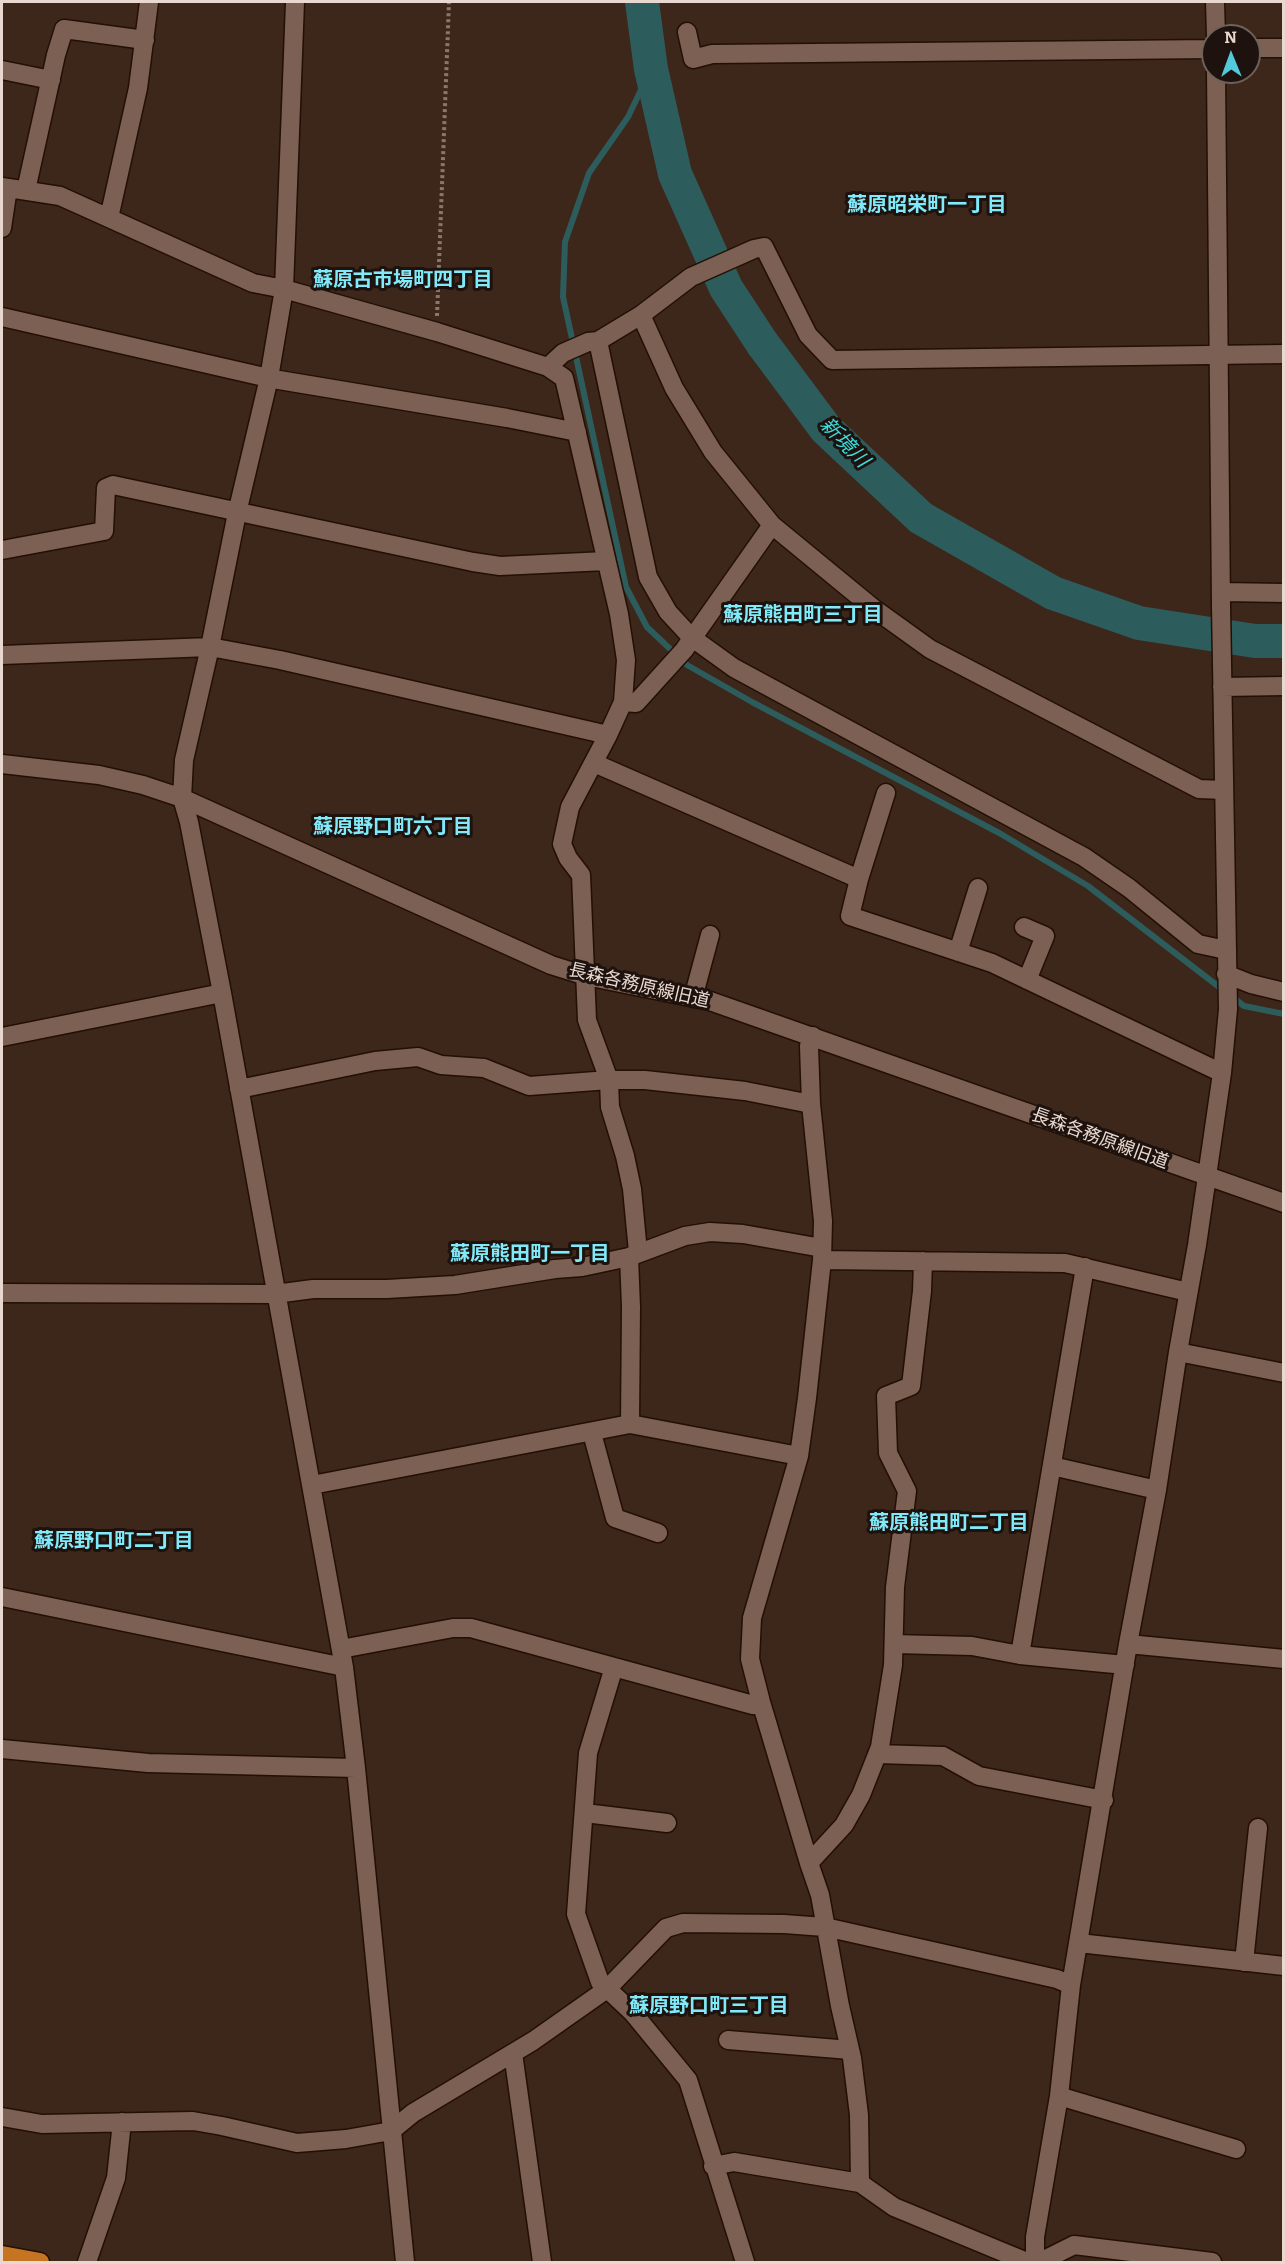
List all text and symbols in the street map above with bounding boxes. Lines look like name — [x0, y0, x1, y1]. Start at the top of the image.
north arrow — [1201, 24, 1261, 84]
text: N — [1224, 28, 1237, 47]
district label: 蘇原昭栄町一丁目 — [847, 193, 1007, 217]
district label: 蘇原古市場町四丁目 — [313, 268, 493, 292]
water label: 新境川 — [815, 413, 873, 473]
district label: 蘇原熊田町三丁目 — [723, 603, 883, 627]
district label: 蘇原野口町六丁目 — [313, 815, 473, 839]
street label: 長森各務原線旧道 — [566, 959, 712, 1013]
street label: 長森各務原線旧道 — [1029, 1104, 1171, 1174]
district label: 蘇原熊田町一丁目 — [450, 1242, 610, 1266]
district label: 蘇原熊田町二丁目 — [869, 1511, 1029, 1535]
district label: 蘇原野口町二丁目 — [34, 1529, 194, 1553]
district label: 蘇原野口町三丁目 — [629, 1994, 789, 2018]

